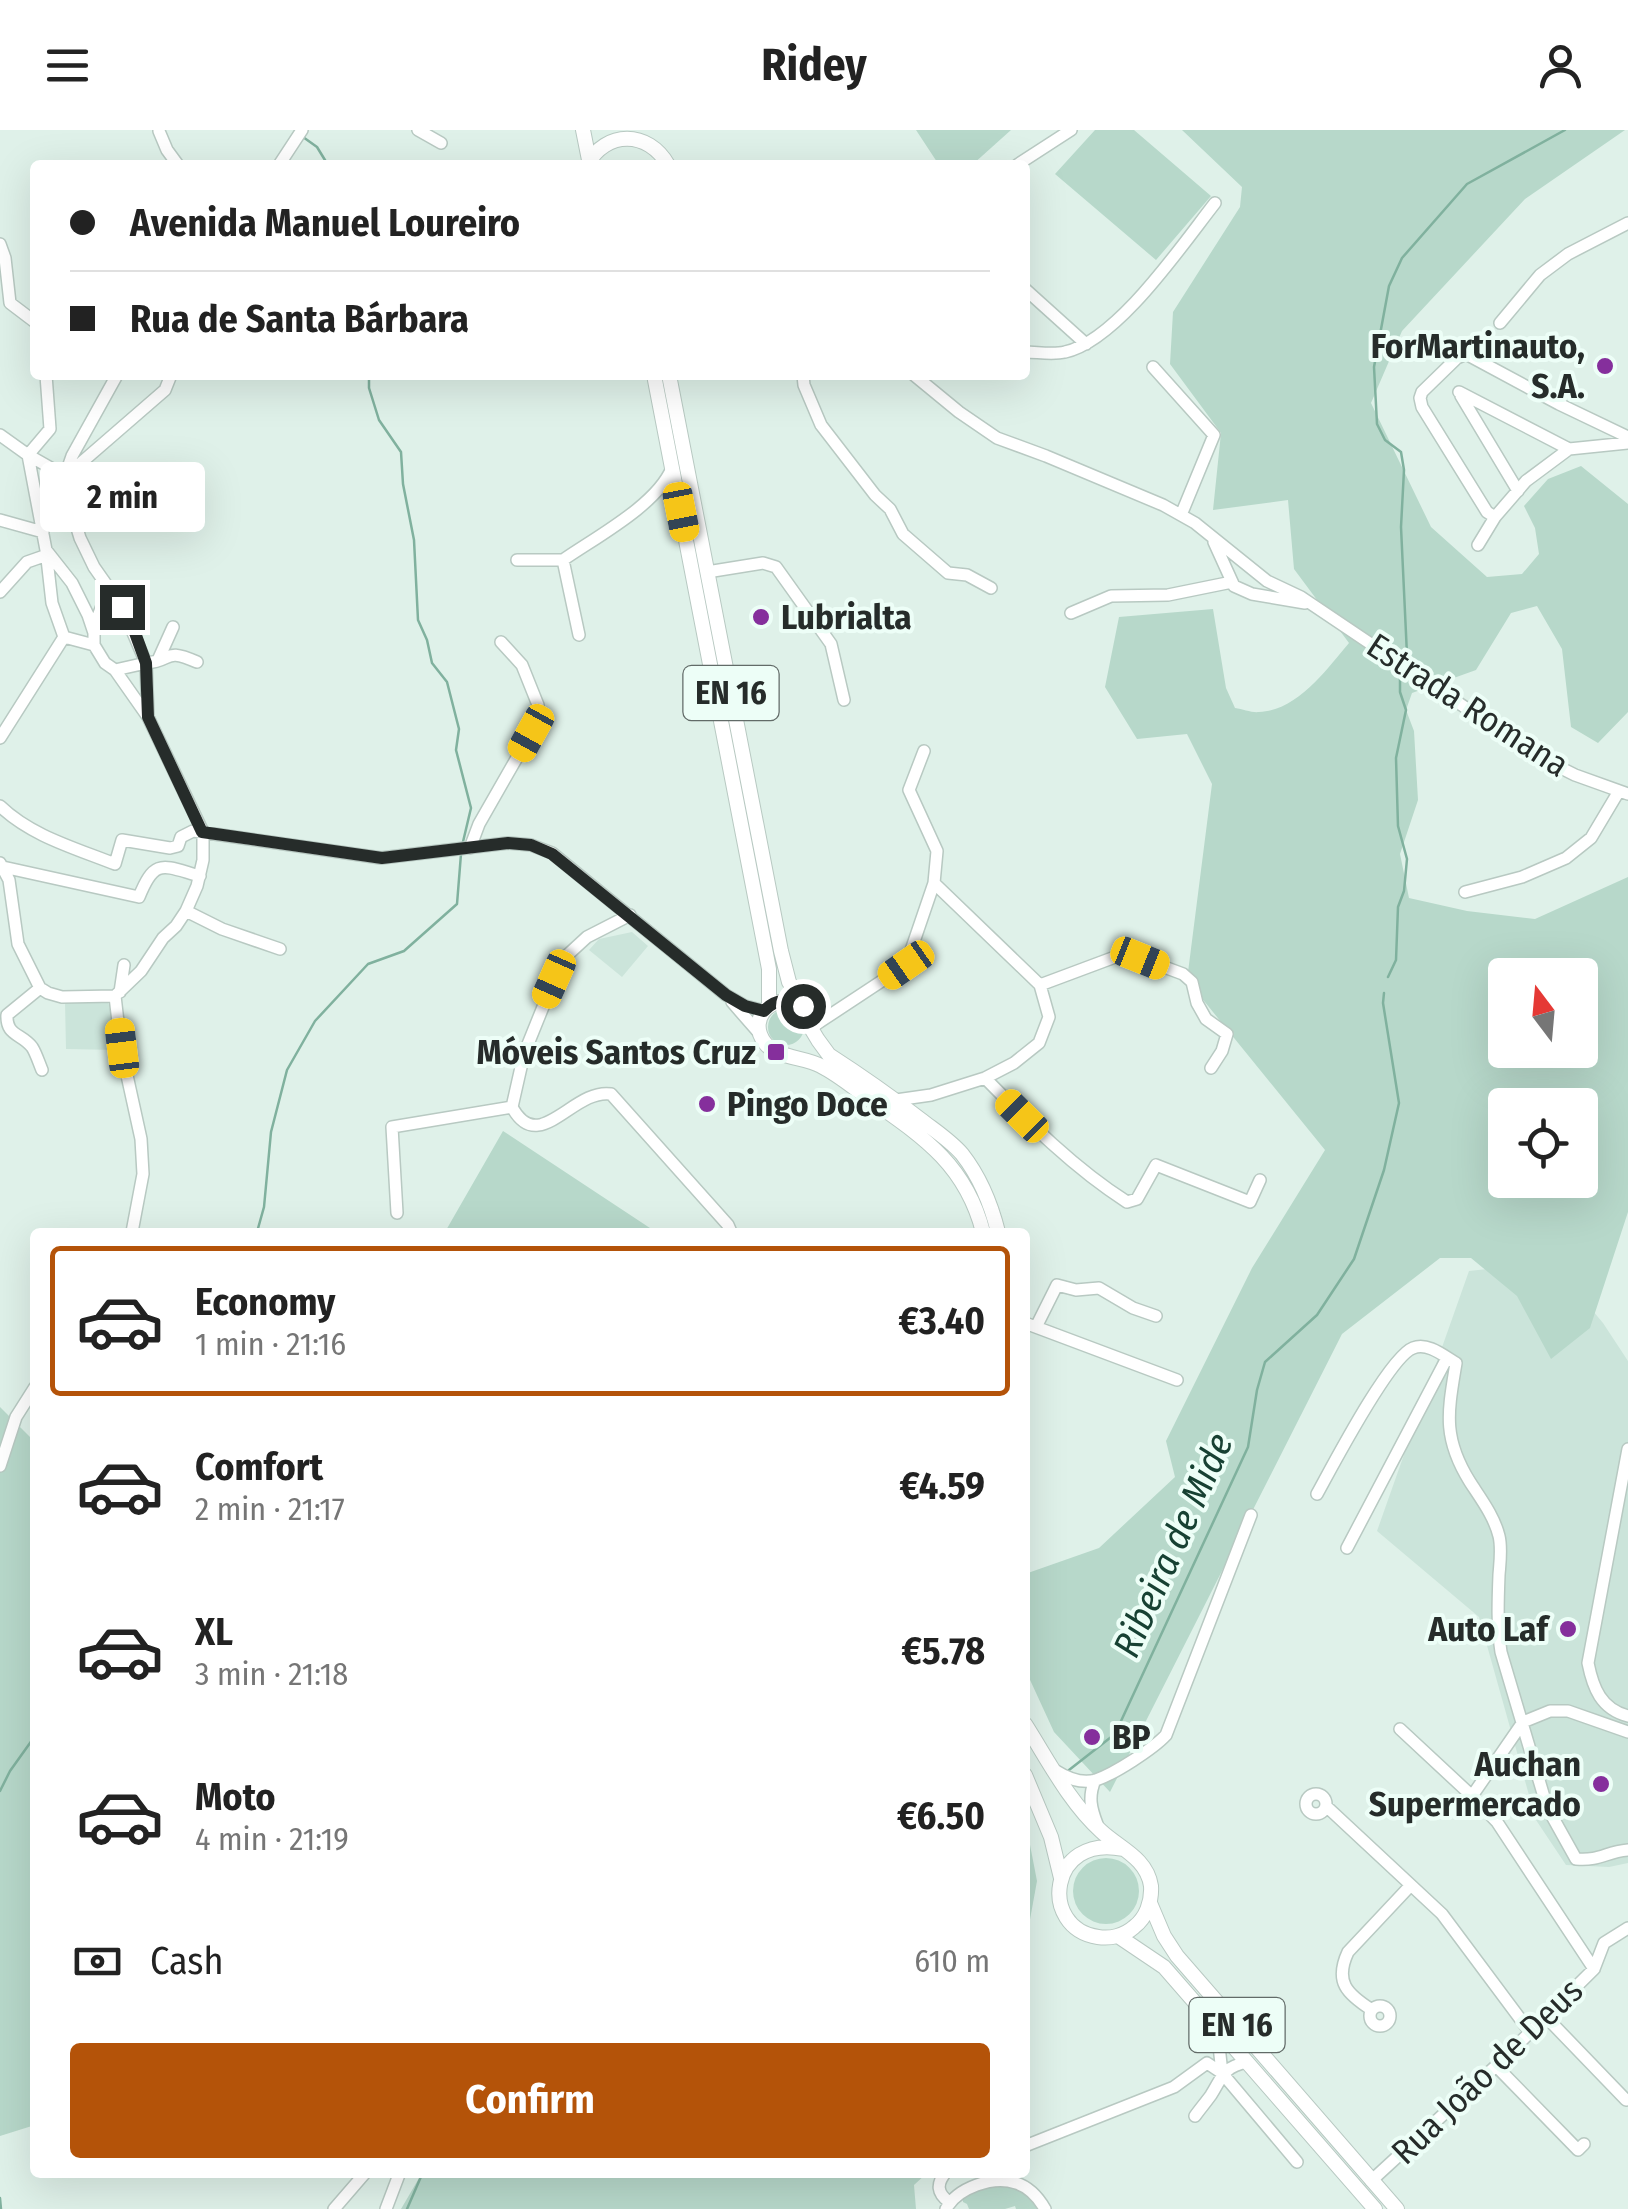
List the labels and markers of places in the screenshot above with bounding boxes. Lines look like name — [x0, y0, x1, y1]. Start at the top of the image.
place label: ForMartinauto, S.A. — [1371, 325, 1585, 407]
marker: ForMartinauto, S.A. — [1594, 355, 1616, 377]
place label: Lubrialta — [781, 596, 912, 638]
marker: Lubrialta — [750, 606, 772, 628]
place label: Móveis Santos Cruz — [476, 1031, 756, 1073]
marker: Móveis Santos Cruz — [765, 1041, 787, 1063]
place label: Pingo Doce — [727, 1083, 888, 1125]
marker: Pingo Doce — [696, 1093, 718, 1115]
place label: Auto Laf — [1427, 1608, 1550, 1650]
marker: Auto Laf — [1557, 1618, 1579, 1640]
place label: BP — [1112, 1716, 1151, 1758]
marker: BP — [1081, 1726, 1103, 1748]
place label: Auchan Supermercado — [1369, 1743, 1581, 1825]
marker: Auchan Supermercado — [1590, 1773, 1612, 1795]

